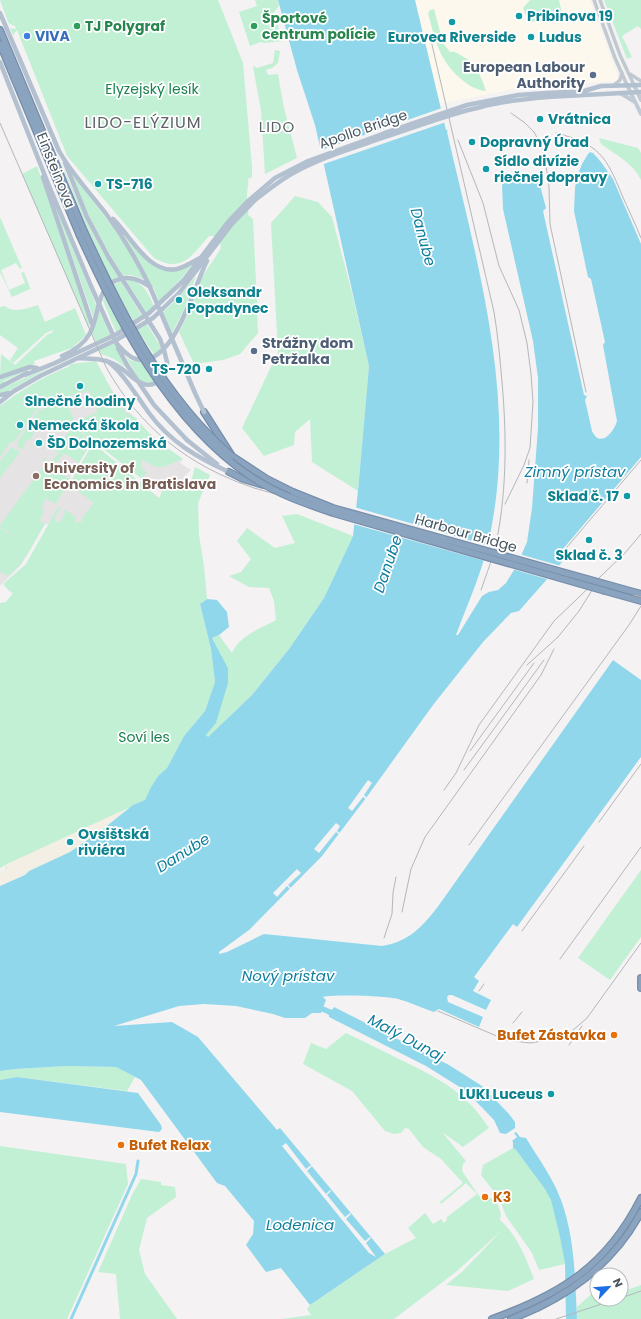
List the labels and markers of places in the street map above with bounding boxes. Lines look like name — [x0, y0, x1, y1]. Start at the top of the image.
place label: Pribinova 19 — [527, 6, 613, 26]
place label: Športové centrum polície — [262, 8, 376, 44]
marker: Pribinova 19 — [514, 11, 524, 21]
place label: TJ Polygraf — [85, 16, 165, 36]
marker: Eurovea Riverside — [447, 17, 457, 27]
marker: TJ Polygraf — [72, 21, 82, 31]
marker: Športové centrum polície — [249, 21, 259, 31]
place label: VIVA — [35, 26, 71, 46]
place label: Eurovea Riverside — [388, 27, 517, 47]
place label: Ludus — [539, 27, 582, 47]
marker: VIVA — [22, 31, 32, 41]
marker: Ludus — [526, 32, 536, 42]
place label: European Labour Authority — [463, 57, 585, 93]
marker: European Labour Authority — [588, 70, 598, 80]
place label: Vrátnica — [548, 109, 611, 129]
marker: Vrátnica — [535, 114, 545, 124]
place label: Dopravný Úrad — [480, 132, 589, 152]
marker: Dopravný Úrad — [467, 137, 477, 147]
place label: Sídlo divízie riečnej dopravy — [494, 151, 608, 187]
marker: Sídlo divízie riečnej dopravy — [481, 164, 491, 174]
place label: TS-716 — [106, 174, 153, 194]
marker: TS-716 — [93, 179, 103, 189]
place label: Oleksandr Popadynec — [187, 282, 269, 318]
marker: Oleksandr Popadynec — [174, 295, 184, 305]
place label: Strážny dom Petržalka — [262, 333, 353, 369]
marker: Strážny dom Petržalka — [249, 346, 259, 356]
place label: TS-720 — [151, 359, 201, 379]
marker: TS-720 — [204, 364, 214, 374]
marker: Slnečné hodiny — [75, 381, 85, 391]
place label: Slnečné hodiny — [25, 391, 135, 411]
place label: Nemecká škola — [28, 415, 139, 435]
marker: Nemecká škola — [15, 420, 25, 430]
place label: ŠD Dolnozemská — [47, 433, 167, 453]
marker: ŠD Dolnozemská — [34, 438, 44, 448]
place label: University of Economics in Bratislava — [44, 458, 216, 494]
marker: University of Economics in Bratislava — [31, 471, 41, 481]
place label: Sklad č. 17 — [547, 486, 620, 506]
marker: Sklad č. 17 — [622, 491, 632, 501]
marker: Sklad č. 3 — [584, 535, 594, 545]
place label: Sklad č. 3 — [555, 545, 623, 565]
place label: Ovsištská riviéra — [78, 824, 149, 860]
marker: Ovsištská riviéra — [65, 837, 75, 847]
place label: Bufet Zástavka — [497, 1025, 606, 1045]
marker: Bufet Zástavka — [609, 1030, 619, 1040]
place label: LUKI Luceus — [459, 1084, 543, 1104]
marker: LUKI Luceus — [546, 1089, 556, 1099]
place label: Bufet Relax — [129, 1135, 210, 1155]
marker: Bufet Relax — [116, 1140, 126, 1150]
place label: K3 — [493, 1187, 511, 1207]
marker: K3 — [480, 1192, 490, 1202]

